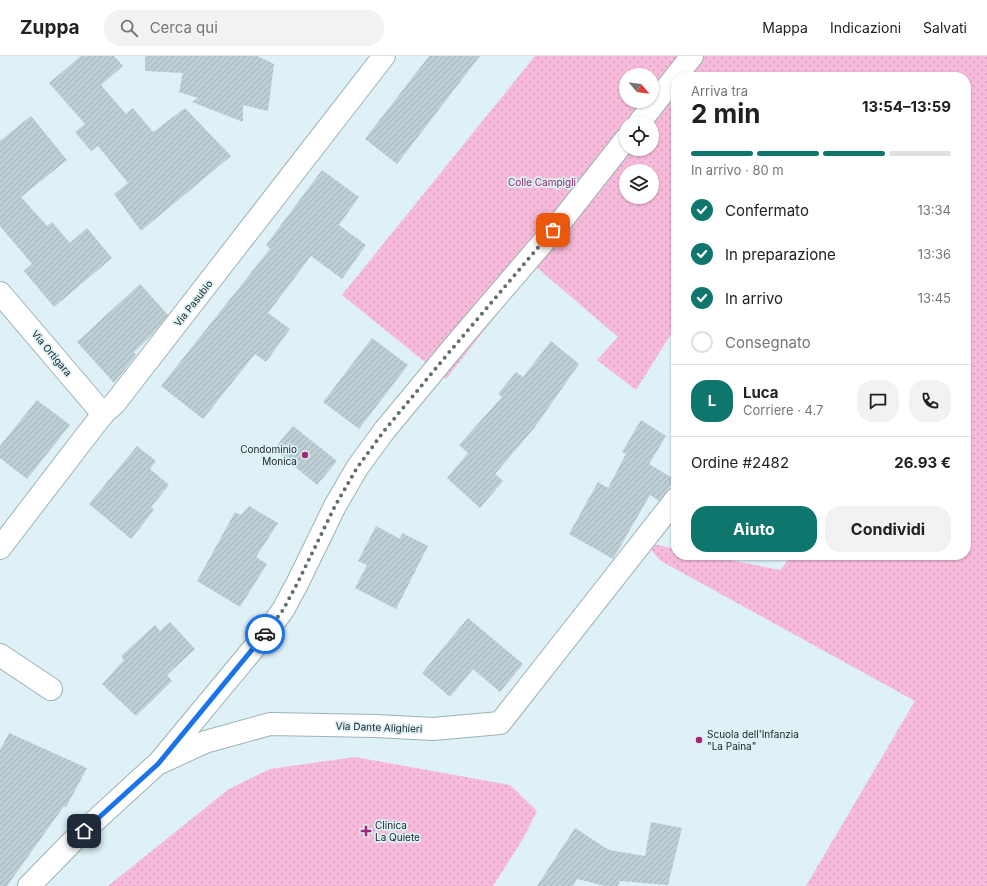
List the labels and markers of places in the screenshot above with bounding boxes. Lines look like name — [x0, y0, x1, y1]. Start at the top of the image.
pin — [536, 213, 570, 247]
place label: Condominio Monica — [240, 443, 297, 467]
marker: Condominio Monica — [300, 450, 310, 460]
place label: Scuola dell'Infanzia "La Paina" — [707, 728, 799, 752]
marker: Scuola dell'Infanzia "La Paina" — [694, 735, 704, 745]
pin — [67, 814, 101, 848]
place label: Clinica La Quiete — [375, 819, 420, 843]
marker: Clinica La Quiete — [360, 825, 372, 837]

